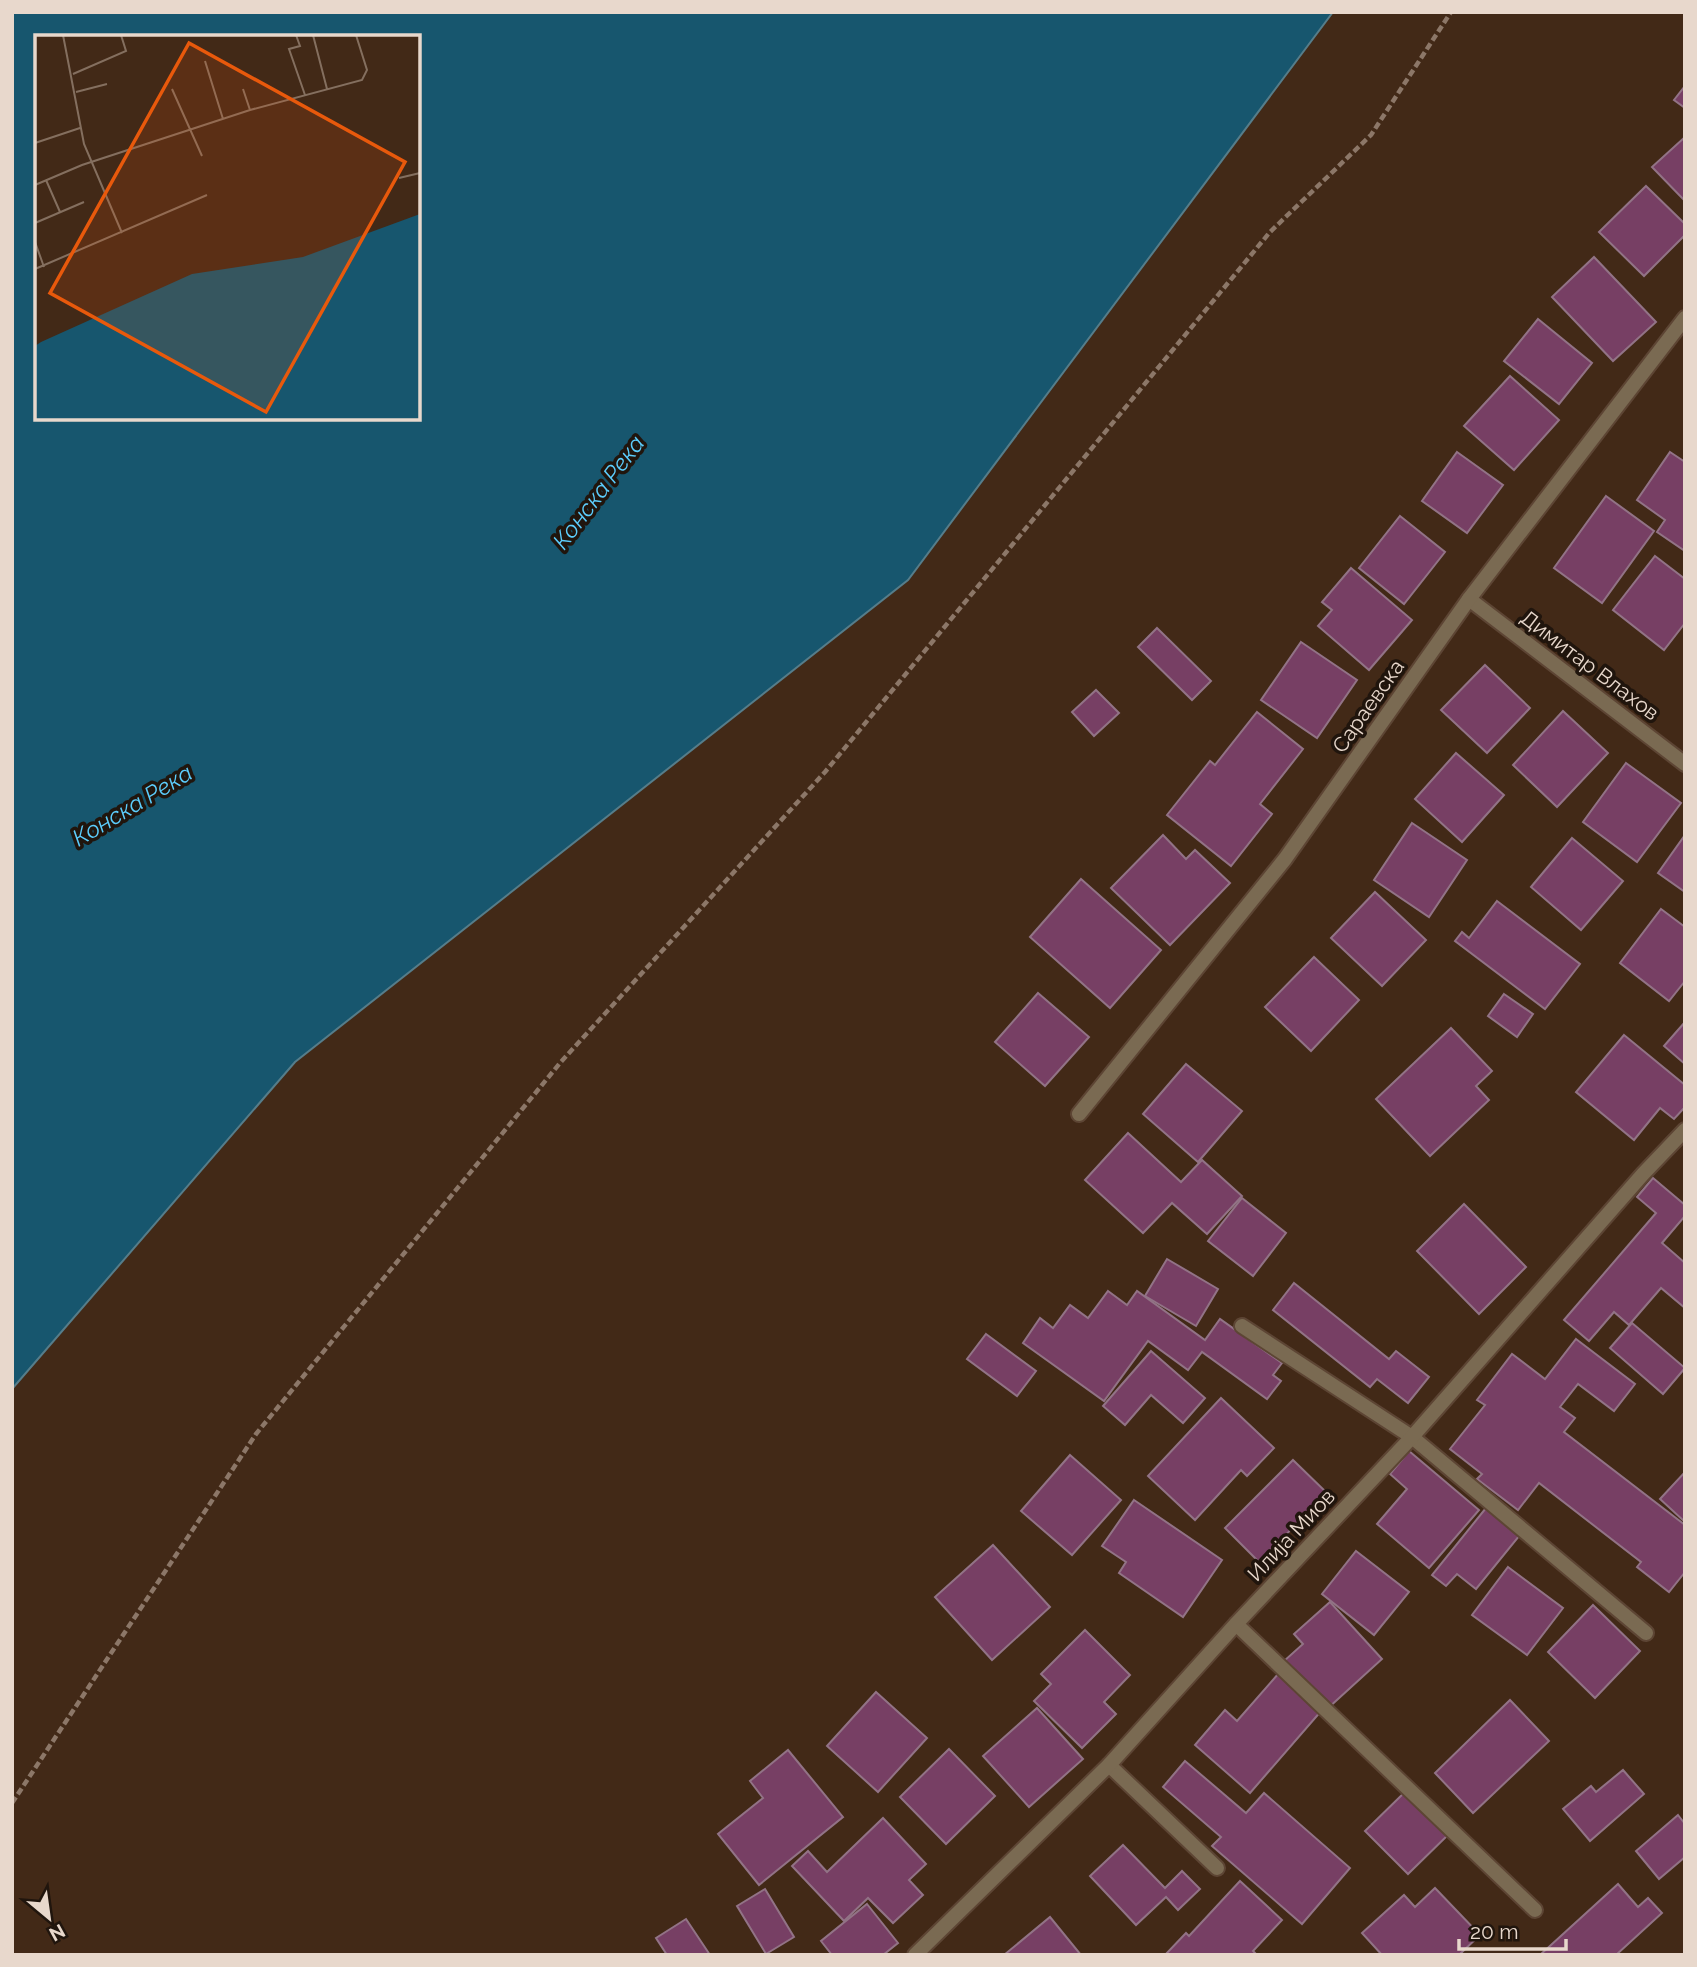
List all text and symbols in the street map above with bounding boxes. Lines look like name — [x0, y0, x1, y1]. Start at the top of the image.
inset map — [35, 35, 420, 420]
water label: Конска Река — [547, 430, 650, 554]
street label: Димитар Влахов — [1516, 605, 1664, 725]
street label: Сараевска — [1327, 655, 1409, 757]
water label: Конска Река — [67, 759, 197, 851]
street label: Илија Миов — [1242, 1484, 1340, 1586]
north arrow — [14, 1883, 84, 1953]
scale bar — [1459, 1908, 1566, 1952]
text: 20 m — [1470, 1919, 1518, 1944]
text: N — [46, 1920, 69, 1946]

